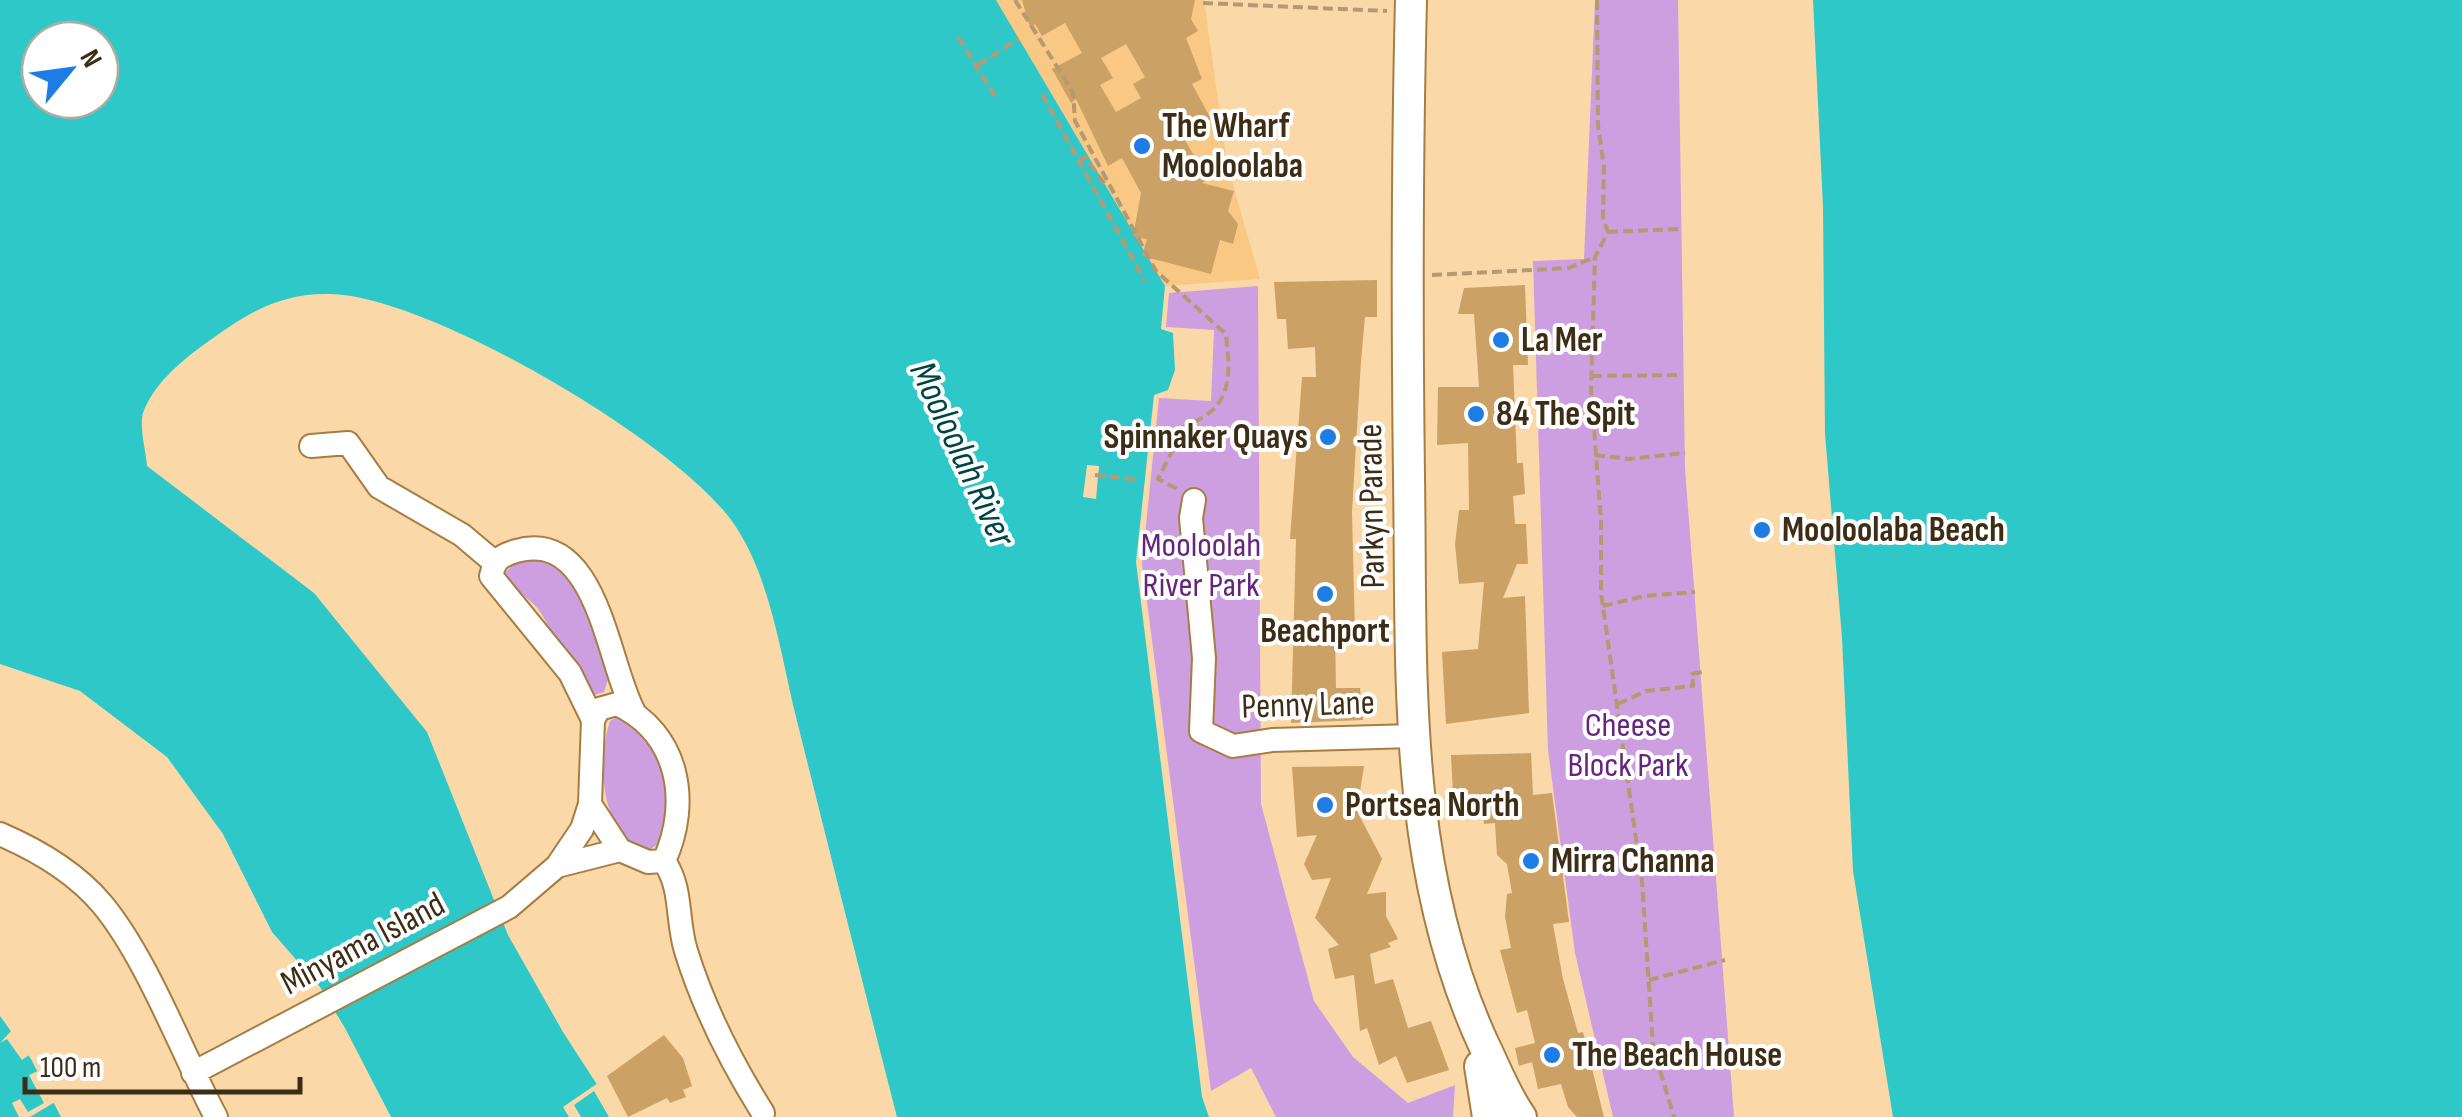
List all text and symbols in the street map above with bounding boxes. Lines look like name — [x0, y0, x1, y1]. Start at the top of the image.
north arrow — [20, 20, 120, 120]
text: N — [72, 44, 109, 73]
place label: The Wharf Mooloolaba — [1162, 105, 1303, 188]
marker: The Wharf Mooloolaba — [1131, 135, 1153, 157]
place label: La Mer — [1521, 319, 1603, 362]
marker: La Mer — [1490, 329, 1512, 351]
water label: Mooloolah River — [900, 355, 1025, 555]
place label: 84 The Spit — [1496, 393, 1635, 436]
marker: 84 The Spit — [1465, 403, 1487, 425]
place label: Spinnaker Quays — [1104, 416, 1308, 459]
street label: Parkyn Parade — [1349, 423, 1395, 589]
marker: Spinnaker Quays — [1317, 426, 1339, 448]
place label: Mooloolaba Beach — [1782, 509, 2005, 552]
marker: Mooloolaba Beach — [1751, 519, 1773, 541]
park label: Mooloolah River Park — [1141, 524, 1261, 607]
marker: Beachport — [1314, 583, 1336, 605]
place label: Beachport — [1260, 610, 1390, 653]
street label: Penny Lane — [1241, 681, 1375, 729]
park label: Cheese Block Park — [1568, 704, 1689, 787]
place label: Portsea North — [1345, 784, 1520, 827]
marker: Portsea North — [1314, 794, 1336, 816]
place label: Mirra Channa — [1551, 840, 1714, 883]
marker: Mirra Channa — [1520, 850, 1542, 872]
street label: Minyama Island — [274, 883, 452, 1005]
scale bar — [25, 1032, 300, 1094]
place label: The Beach House — [1572, 1034, 1782, 1077]
marker: The Beach House — [1541, 1044, 1563, 1066]
text: 100 m — [40, 1050, 101, 1086]

